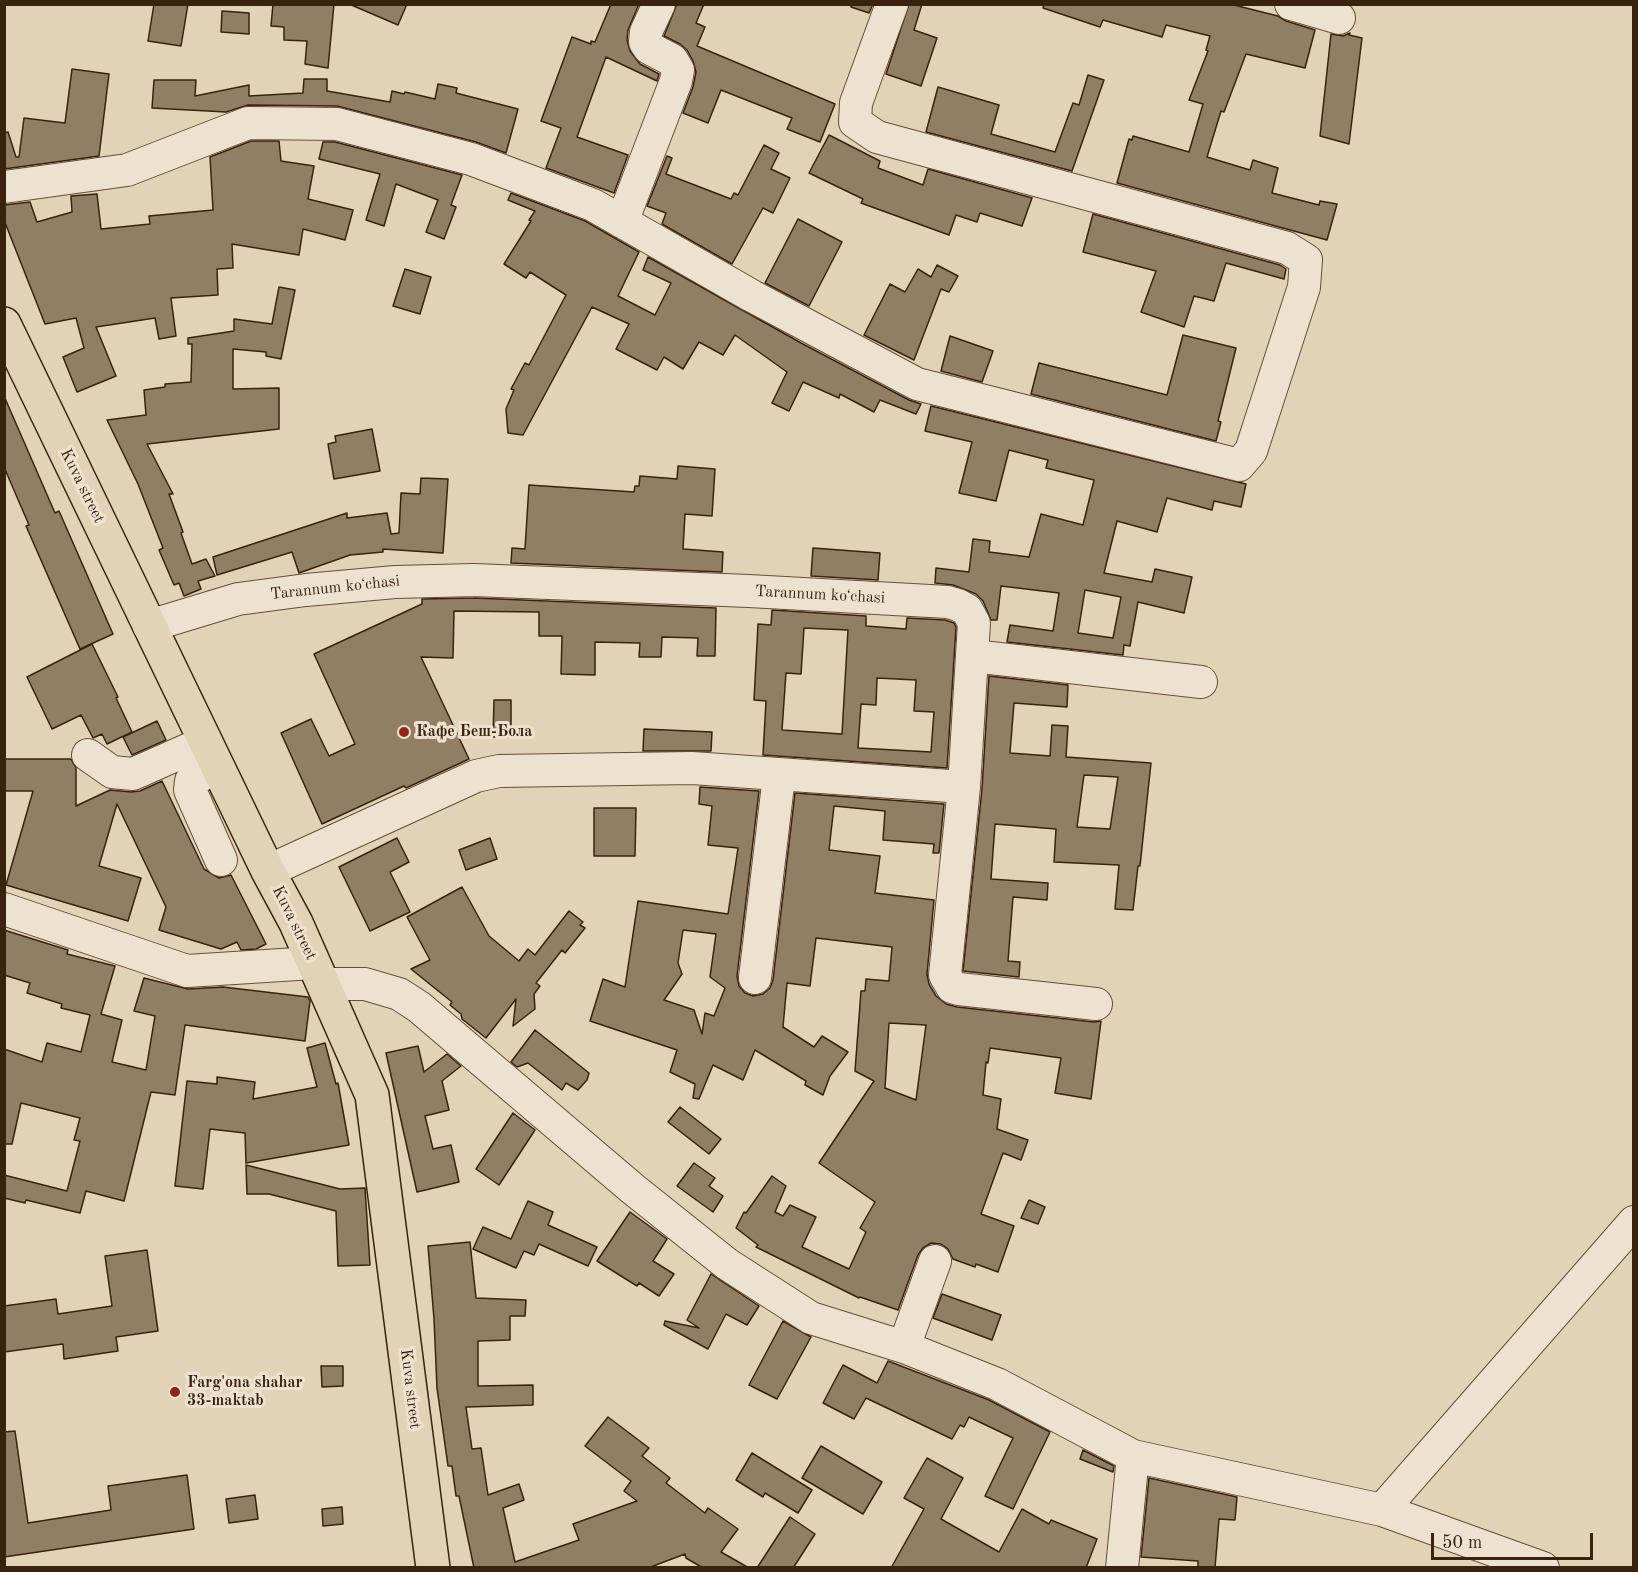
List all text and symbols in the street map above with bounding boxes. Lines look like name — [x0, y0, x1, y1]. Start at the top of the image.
street label: Kuva street — [56, 446, 108, 526]
street label: Tarannum koʻchasi — [269, 572, 401, 604]
street label: Tarannum koʻchasi — [754, 582, 886, 608]
place label: Кафе Беш-Бола — [416, 722, 532, 742]
marker: Кафе Беш-Бола — [397, 725, 411, 739]
street label: Kuva street — [268, 883, 320, 963]
street label: Kuva street — [396, 1348, 424, 1430]
place label: Farg'ona shahar 33-maktab — [187, 1373, 303, 1411]
marker: Farg'ona shahar 33-maktab — [168, 1385, 182, 1399]
scale bar — [1434, 1521, 1596, 1559]
text: 50 m — [1442, 1534, 1482, 1552]

